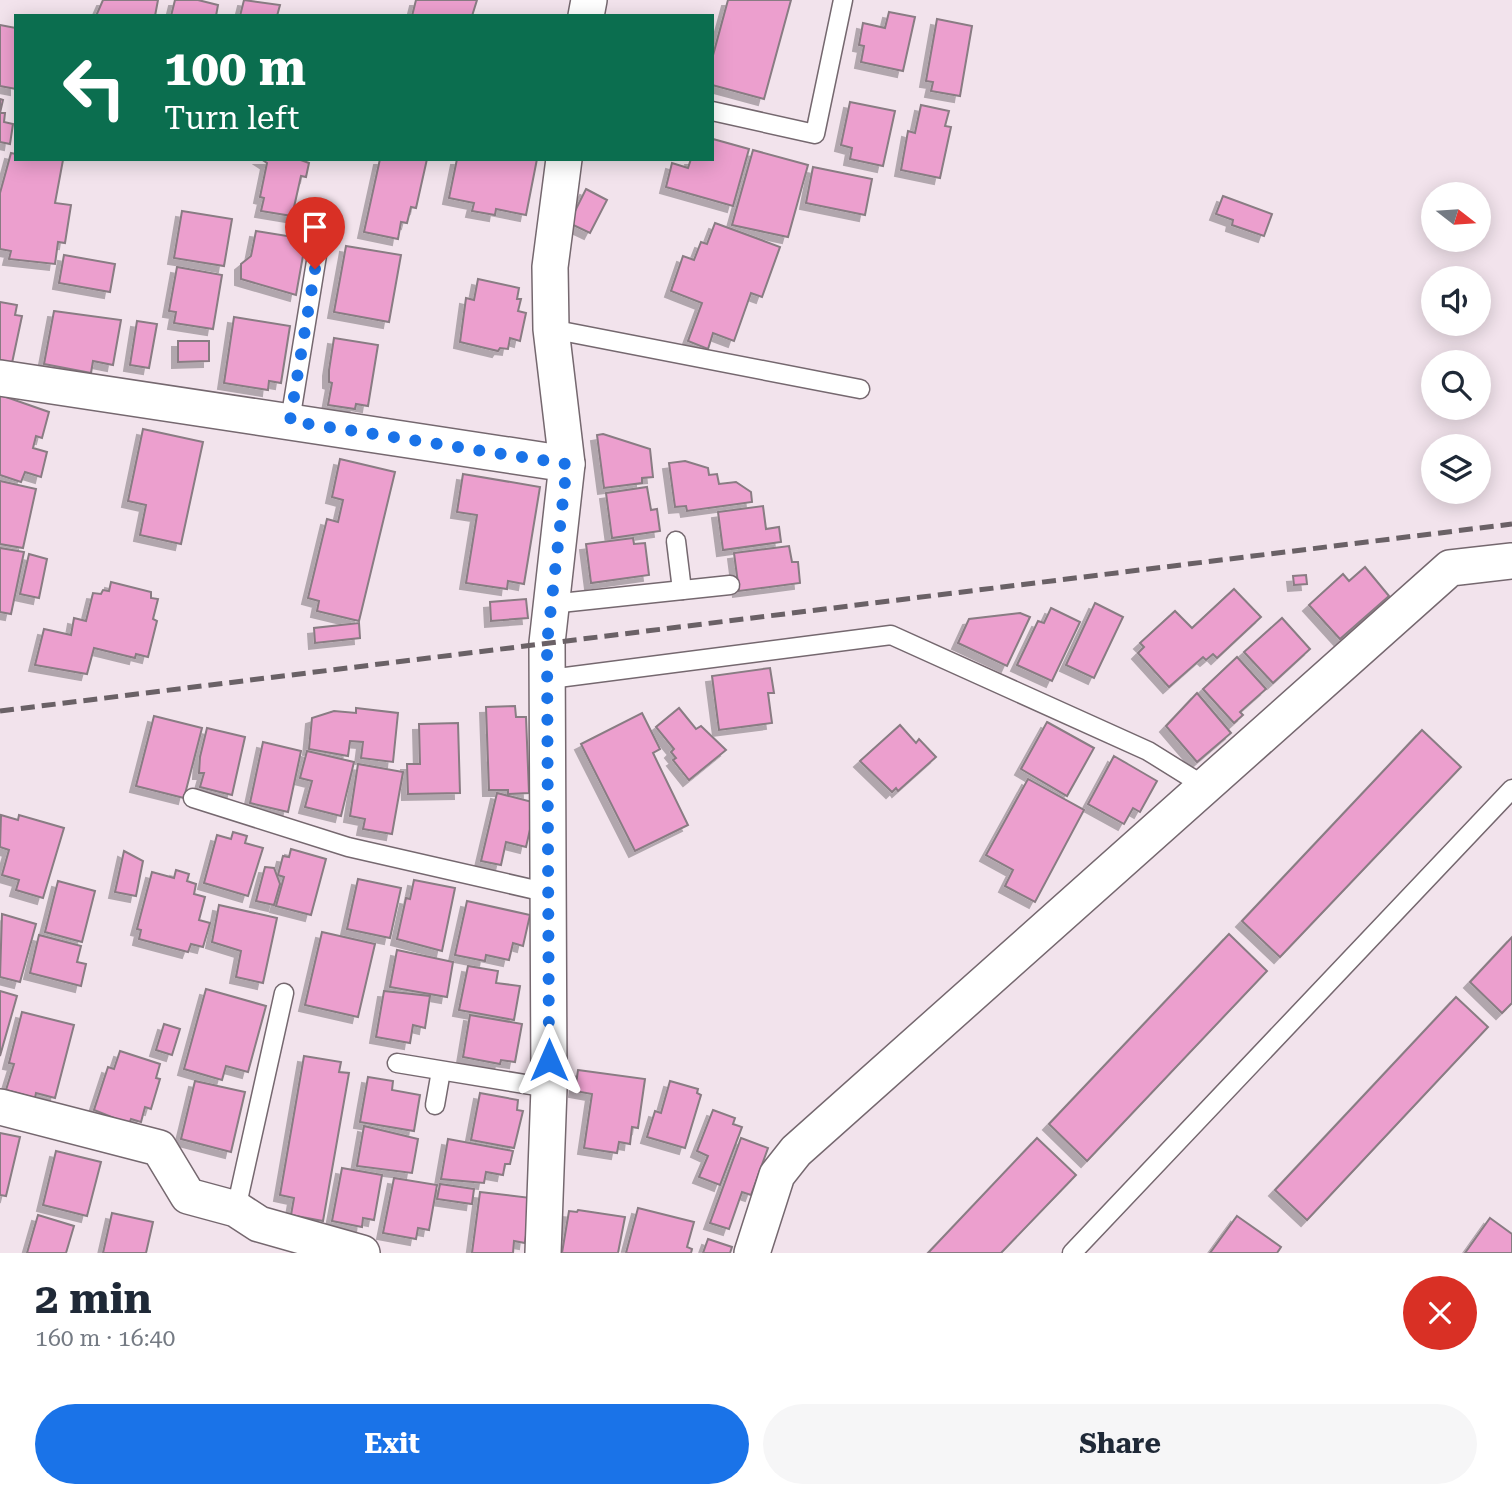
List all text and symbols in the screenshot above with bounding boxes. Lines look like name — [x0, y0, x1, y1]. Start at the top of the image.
text: 100 m — [164, 40, 306, 97]
icon: left — [49, 42, 140, 133]
text: Turn left — [164, 99, 299, 137]
north arrow — [1421, 182, 1491, 252]
map controls — [1421, 182, 1491, 504]
pin — [285, 197, 345, 269]
icon: arrive — [296, 208, 334, 246]
button: sound — [1421, 266, 1491, 336]
button: search — [1421, 350, 1491, 420]
button: layers — [1421, 434, 1491, 504]
position arrow — [512, 1023, 586, 1097]
text: 2 min — [35, 1274, 152, 1323]
button: close — [1403, 1276, 1477, 1350]
text: 160 m · 16:40 — [35, 1325, 175, 1352]
button: Exit — [35, 1404, 749, 1484]
button: Share — [763, 1404, 1477, 1484]

